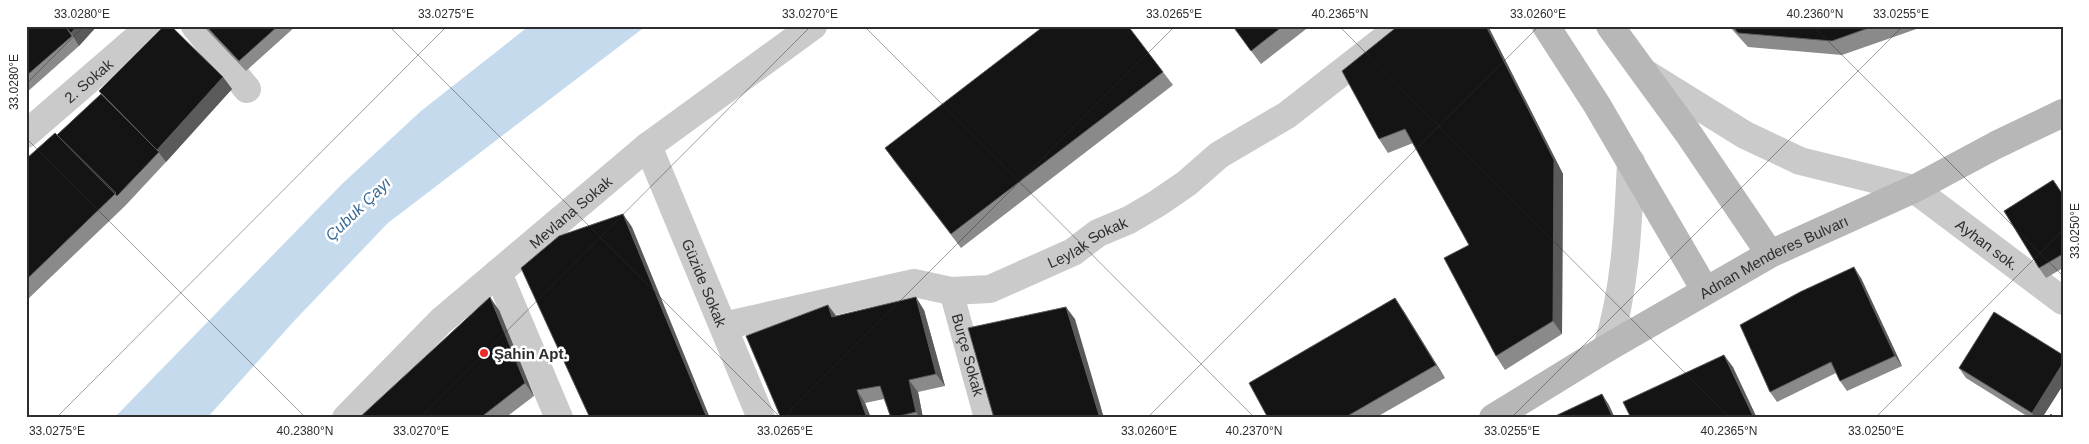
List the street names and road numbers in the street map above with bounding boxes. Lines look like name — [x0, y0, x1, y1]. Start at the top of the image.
street label: 2. Sokak — [60, 55, 116, 106]
street label: Mevlana Sokak — [526, 172, 615, 251]
street label: Adnan Menderes Bulvarı — [1696, 211, 1851, 302]
street label: Leylak Sokak — [1045, 213, 1130, 271]
street label: Ayhan sok. — [1953, 215, 2022, 273]
street label: Güzide Sokak — [679, 236, 731, 330]
street label: Burçe Sokak — [949, 311, 988, 398]

